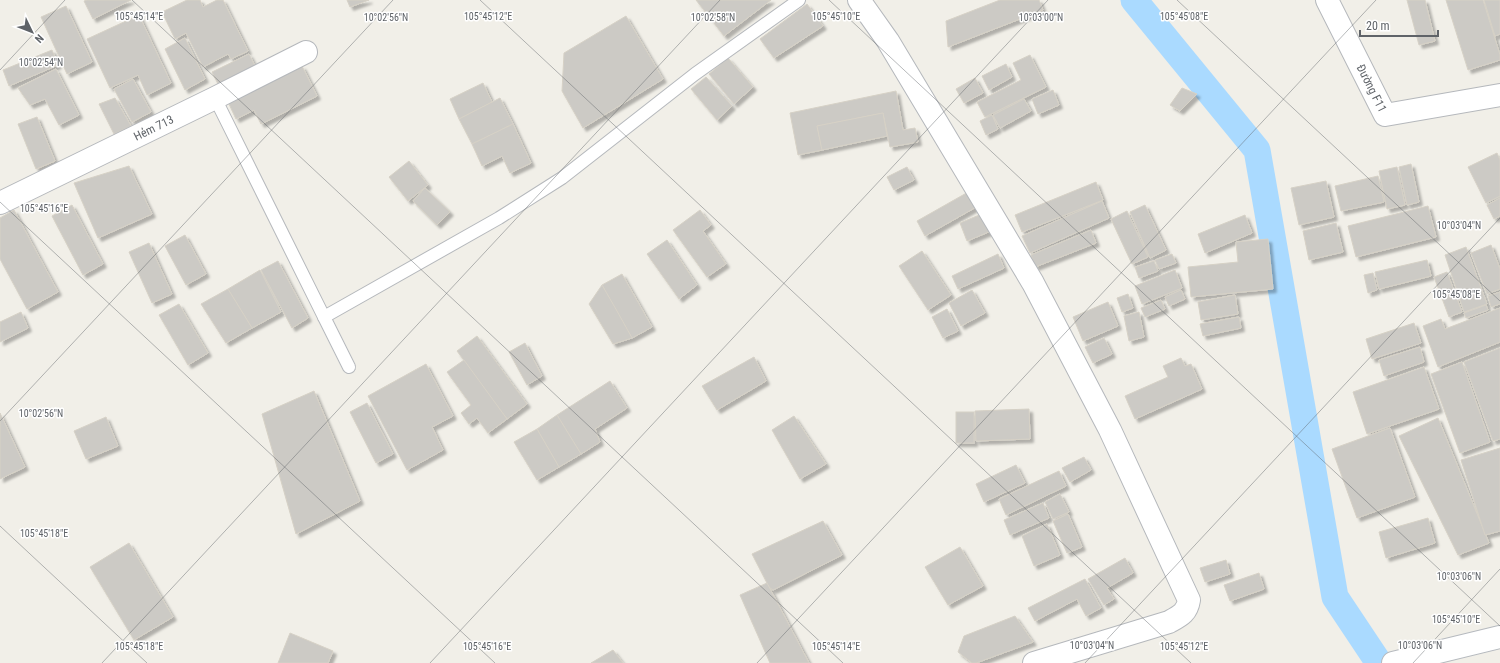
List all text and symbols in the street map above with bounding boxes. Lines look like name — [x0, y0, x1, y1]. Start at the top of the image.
text: 105°45'14"E — [115, 11, 163, 22]
text: 105°45'12"E — [464, 11, 512, 22]
text: 105°45'10"E — [812, 11, 860, 22]
text: 105°45'08"E — [1160, 11, 1208, 22]
north arrow — [12, 12, 52, 52]
text: 10°02'56"N — [364, 12, 408, 23]
text: 10°02'58"N — [691, 12, 735, 23]
text: 10°03'00"N — [1019, 12, 1063, 23]
scale bar — [1360, 12, 1438, 38]
text: 20 m — [1366, 19, 1390, 33]
text: N — [32, 32, 46, 46]
text: 10°02'54"N — [19, 57, 63, 68]
street label: Đường F11 — [1354, 62, 1390, 115]
street label: Hẻm 713 — [131, 112, 176, 144]
text: 105°45'16"E — [20, 203, 68, 214]
text: 10°03'04"N — [1437, 220, 1481, 231]
text: 105°45'08"E — [1432, 289, 1480, 300]
text: 10°02'56"N — [19, 408, 63, 419]
text: 105°45'18"E — [20, 528, 68, 539]
text: 10°03'06"N — [1437, 571, 1481, 582]
text: 105°45'10"E — [1432, 614, 1480, 625]
text: 10°03'04"N — [1070, 640, 1114, 651]
text: 10°03'06"N — [1398, 640, 1442, 651]
text: 105°45'18"E — [115, 641, 163, 652]
text: 105°45'16"E — [463, 641, 511, 652]
text: 105°45'14"E — [812, 641, 860, 652]
text: 105°45'12"E — [1160, 641, 1208, 652]

